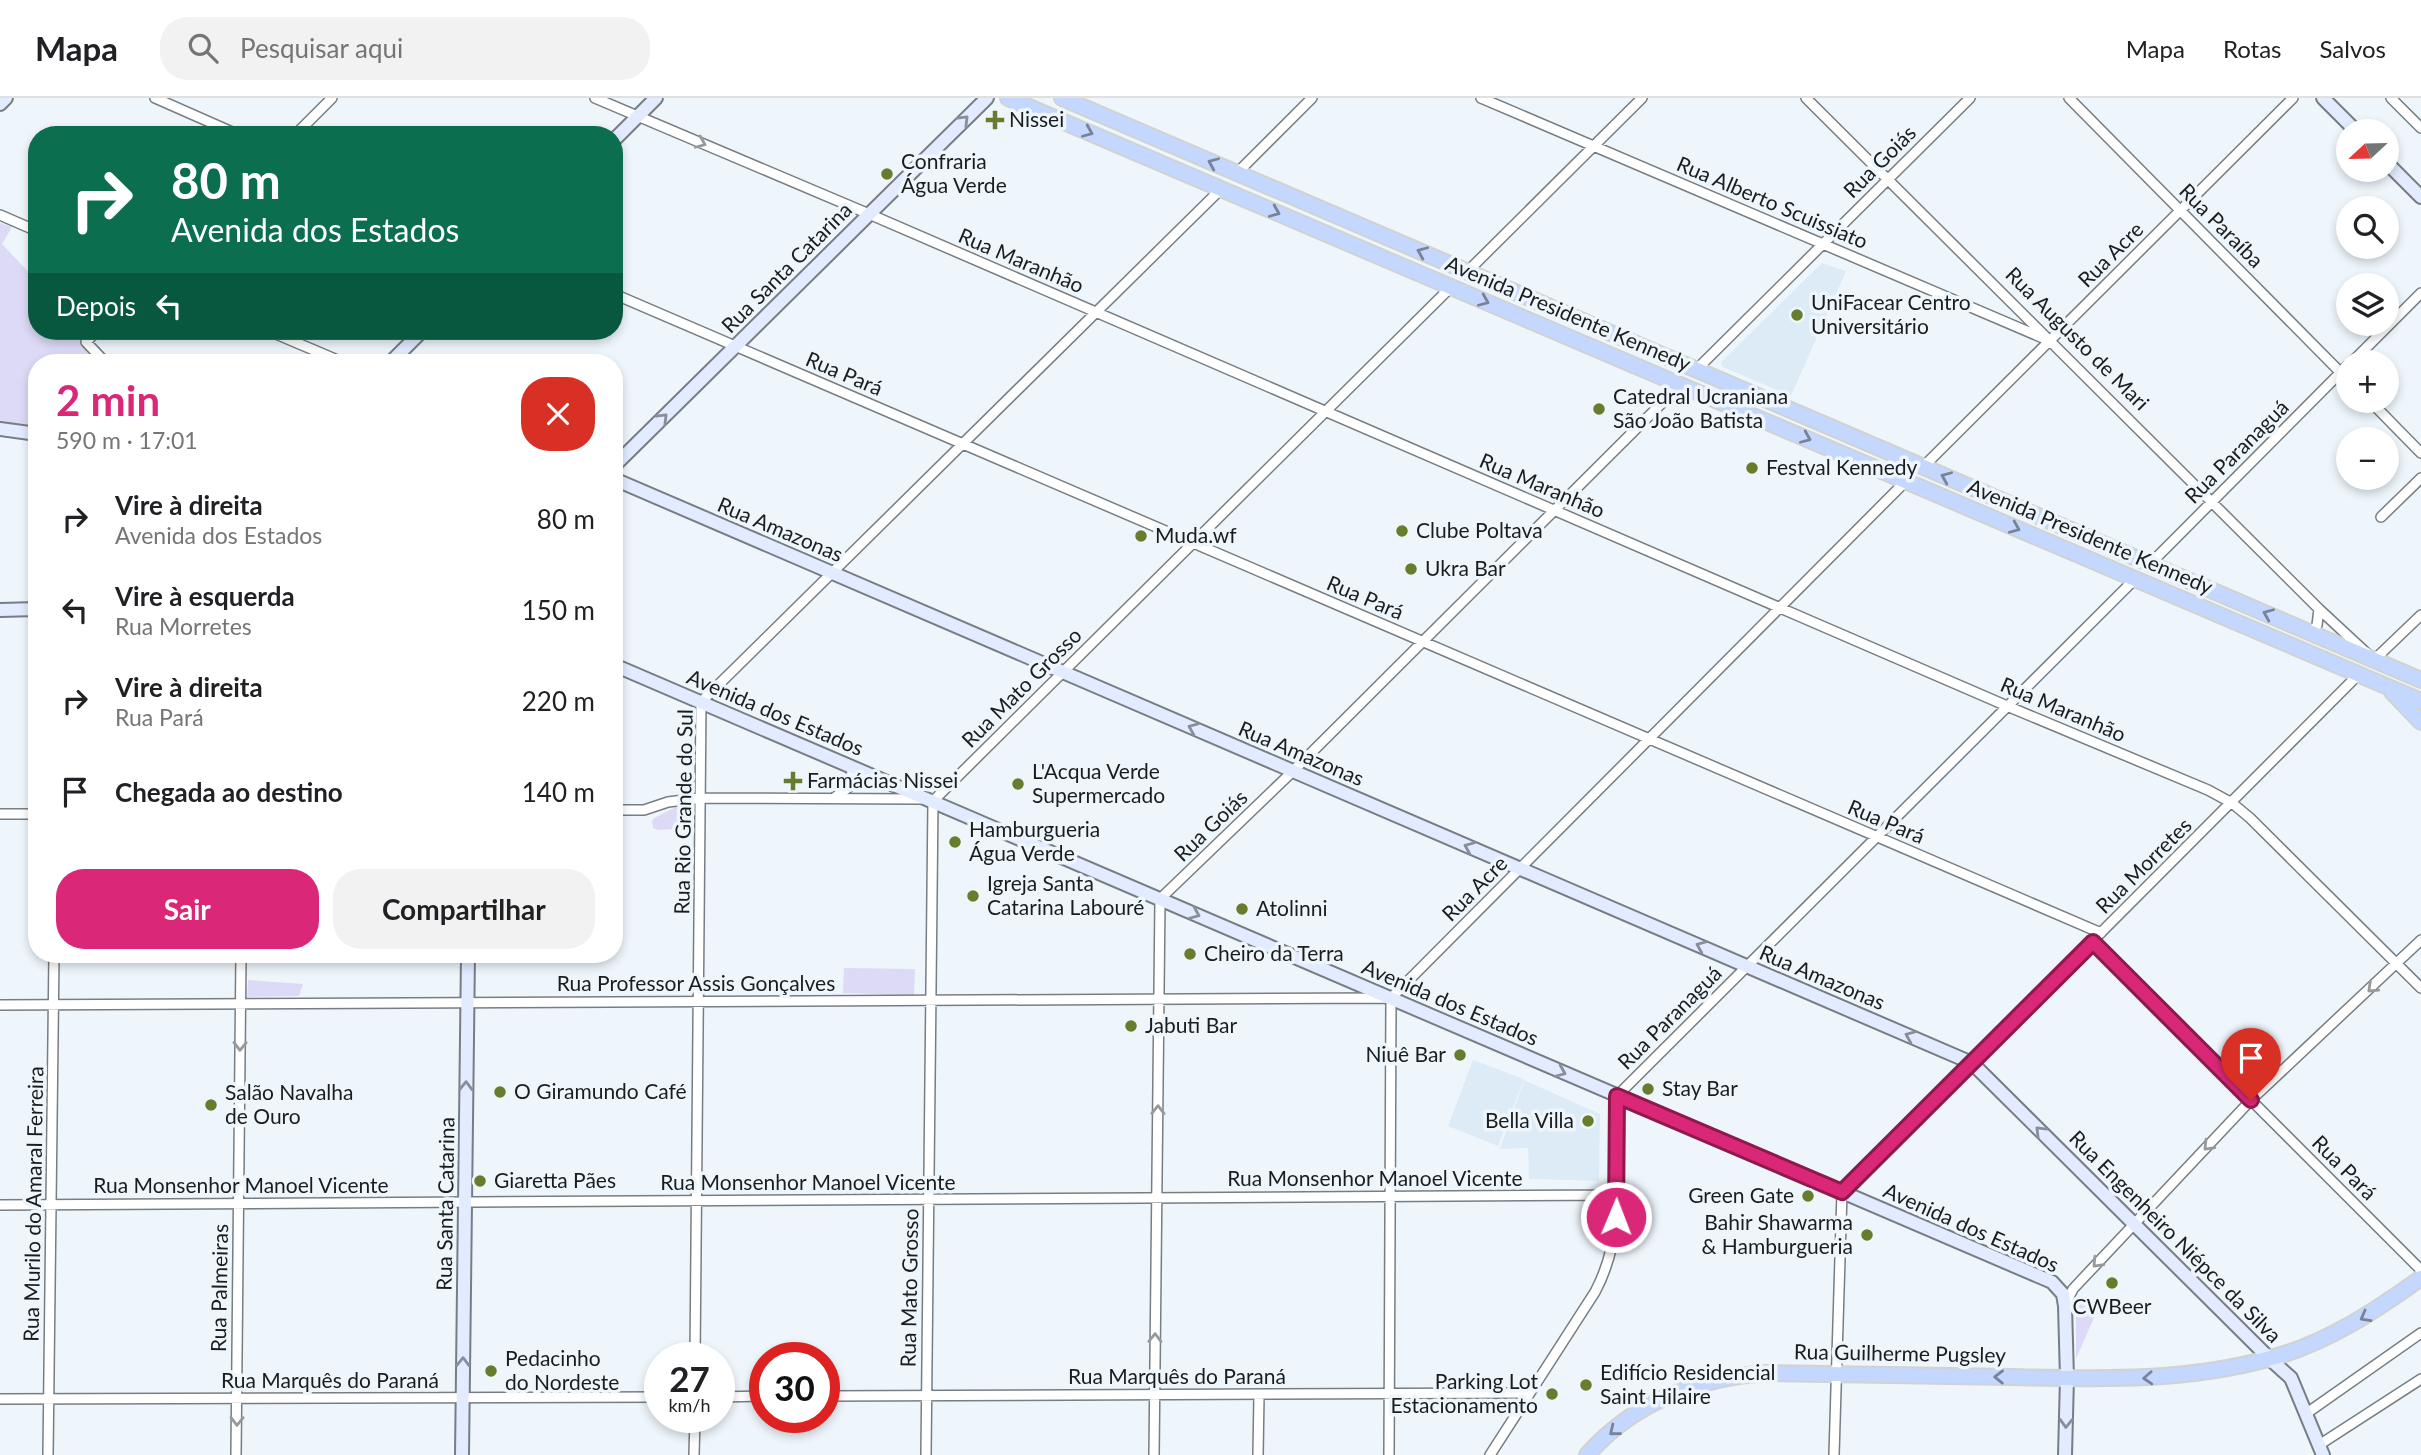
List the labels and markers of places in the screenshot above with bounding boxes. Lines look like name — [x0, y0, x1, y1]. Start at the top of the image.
place label: Nissei — [1009, 106, 1064, 131]
marker: Nissei — [987, 112, 1003, 128]
place label: Confraria Água Verde — [901, 148, 1007, 197]
marker: Confraria Água Verde — [879, 166, 895, 182]
place label: UniFacear Centro Universitário — [1811, 289, 1971, 338]
marker: UniFacear Centro Universitário — [1789, 307, 1805, 323]
place label: Catedral Ucraniana São João Batista — [1613, 383, 1788, 432]
marker: Catedral Ucraniana São João Batista — [1591, 401, 1607, 417]
place label: Festval Kennedy — [1766, 454, 1918, 479]
marker: Festval Kennedy — [1744, 460, 1760, 476]
place label: Clube Poltava — [1416, 517, 1543, 542]
place label: Muda.wf — [1155, 522, 1237, 547]
marker: Clube Poltava — [1394, 523, 1410, 539]
marker: Muda.wf — [1133, 528, 1149, 544]
place label: Ukra Bar — [1425, 555, 1506, 580]
marker: Ukra Bar — [1403, 561, 1419, 577]
place label: L'Acqua Verde Supermercado — [1032, 758, 1165, 807]
place label: Farmácias Nissei — [807, 767, 958, 792]
marker: Farmácias Nissei — [785, 773, 801, 789]
marker: L'Acqua Verde Supermercado — [1010, 776, 1026, 792]
place label: Hamburgueria Água Verde — [969, 816, 1100, 865]
marker: Hamburgueria Água Verde — [947, 834, 963, 850]
place label: Igreja Santa Catarina Labouré — [987, 870, 1144, 919]
marker: Igreja Santa Catarina Labouré — [965, 888, 981, 904]
place label: Atolinni — [1256, 895, 1327, 920]
marker: Atolinni — [1234, 901, 1250, 917]
place label: Cheiro da Terra — [1204, 940, 1344, 965]
marker: Cheiro da Terra — [1182, 946, 1198, 962]
place label: Jabuti Bar — [1145, 1012, 1238, 1037]
marker: Jabuti Bar — [1123, 1018, 1139, 1034]
pin — [2221, 1028, 2281, 1100]
place label: Niuê Bar — [1365, 1041, 1446, 1066]
marker: Niuê Bar — [1452, 1047, 1468, 1063]
place label: Stay Bar — [1662, 1075, 1738, 1100]
place label: O Giramundo Café — [514, 1078, 687, 1103]
place label: Salão Navalha de Ouro — [225, 1079, 353, 1128]
marker: Stay Bar — [1640, 1081, 1656, 1097]
marker: O Giramundo Café — [492, 1084, 508, 1100]
marker: Salão Navalha de Ouro — [203, 1097, 219, 1113]
place label: Bella Villa — [1485, 1107, 1574, 1132]
marker: Bella Villa — [1580, 1113, 1596, 1129]
place label: Giaretta Pães — [494, 1167, 616, 1192]
marker: Giaretta Pães — [472, 1173, 488, 1189]
place label: Green Gate — [1688, 1182, 1794, 1207]
marker: Green Gate — [1800, 1188, 1816, 1204]
place label: Bahir Shawarma & Hamburgueria — [1702, 1209, 1853, 1258]
marker: Bahir Shawarma & Hamburgueria — [1859, 1227, 1875, 1243]
marker: CWBeer — [2104, 1275, 2120, 1291]
place label: CWBeer — [2072, 1293, 2152, 1318]
place label: Pedacinho do Nordeste — [505, 1345, 619, 1394]
place label: Edifício Residencial Saint Hilaire — [1600, 1359, 1776, 1408]
marker: Pedacinho do Nordeste — [483, 1363, 499, 1379]
place label: Parking Lot Estacionamento — [1391, 1368, 1538, 1417]
marker: Edifício Residencial Saint Hilaire — [1578, 1377, 1594, 1393]
marker: Parking Lot Estacionamento — [1544, 1386, 1560, 1402]

